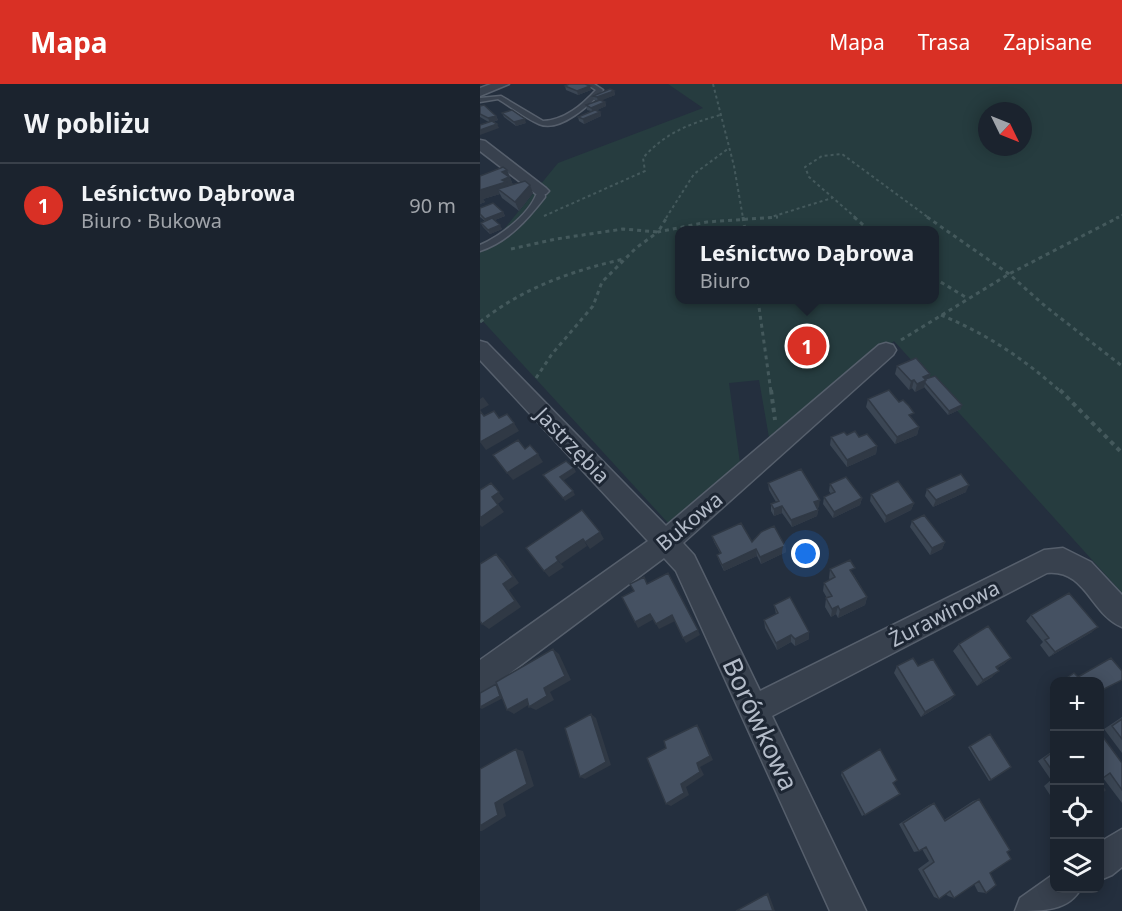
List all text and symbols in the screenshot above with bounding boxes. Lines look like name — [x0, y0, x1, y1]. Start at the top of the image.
text: Mapa — [30, 23, 108, 61]
text: Mapa — [829, 28, 885, 56]
text: Trasa — [918, 28, 970, 56]
text: Zapisane — [1003, 28, 1092, 56]
north arrow — [978, 102, 1032, 156]
text: W pobliżu — [24, 105, 150, 141]
text: Leśnictwo Dąbrowa — [81, 177, 295, 207]
text: 1 — [38, 192, 49, 219]
text: 90 m — [409, 192, 456, 219]
text: Biuro · Bukowa — [81, 207, 222, 234]
popup — [675, 226, 939, 304]
text: Leśnictwo Dąbrowa — [700, 237, 914, 267]
text: Biuro — [700, 267, 750, 294]
pin: 1 — [788, 324, 826, 368]
street label: Jastrzębia — [528, 399, 616, 489]
street label: Bukowa — [650, 485, 728, 557]
your location — [791, 539, 820, 568]
street label: Żurawinowa — [884, 573, 1004, 653]
street label: Borówkowa — [715, 652, 807, 796]
map controls — [1050, 677, 1104, 893]
button: + — [1050, 677, 1104, 731]
button: − — [1050, 731, 1104, 785]
button: locate — [1050, 785, 1104, 839]
button: layers — [1050, 839, 1104, 893]

